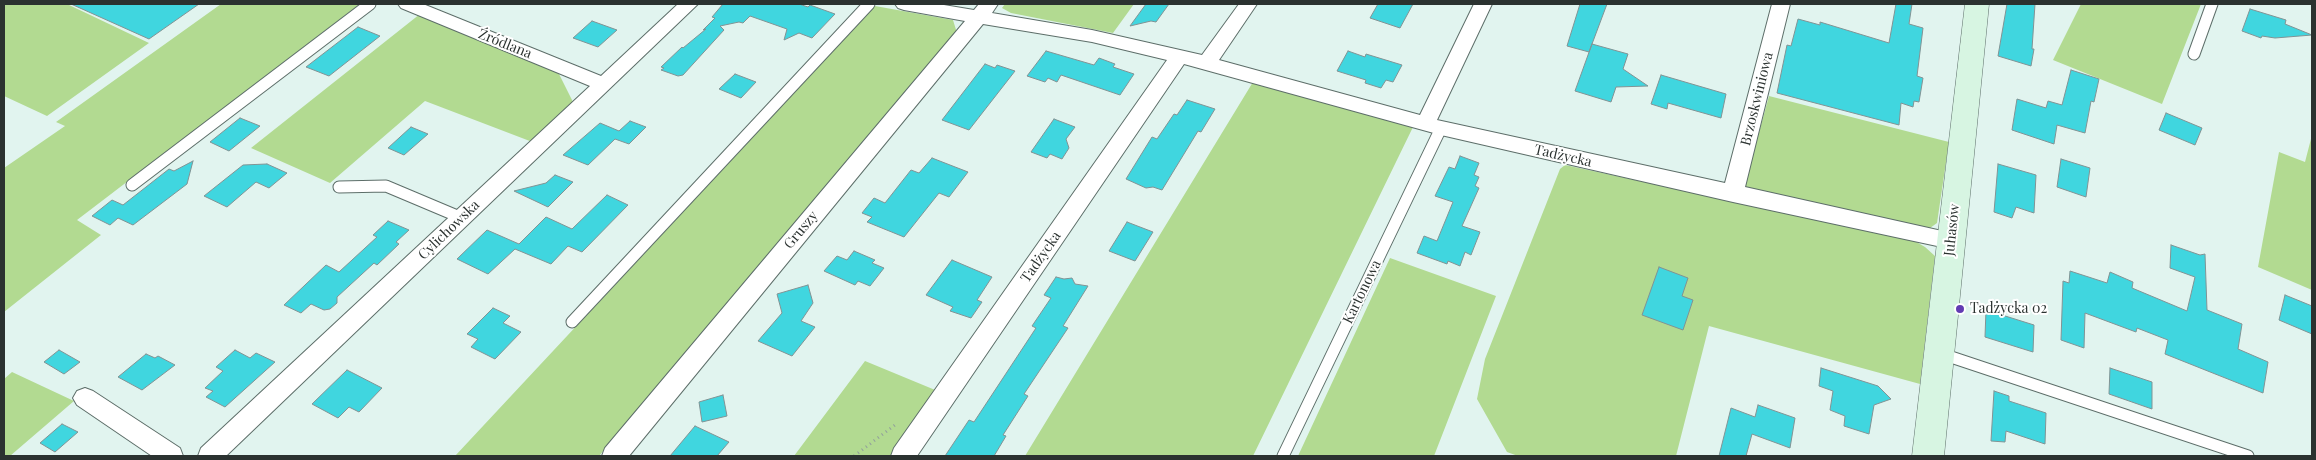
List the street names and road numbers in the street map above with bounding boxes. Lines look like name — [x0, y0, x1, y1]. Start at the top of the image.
street label: Źródlana — [476, 26, 534, 62]
street label: Brzoskwiniowa — [1737, 51, 1777, 147]
street label: Tadżycka — [1533, 141, 1593, 171]
street label: Cylichowska — [415, 197, 483, 263]
street label: Juhasów — [1941, 203, 1963, 257]
street label: Gruszy — [780, 208, 822, 252]
street label: Tadżycka — [1017, 228, 1065, 286]
street label: Kartonowa — [1339, 257, 1385, 327]

